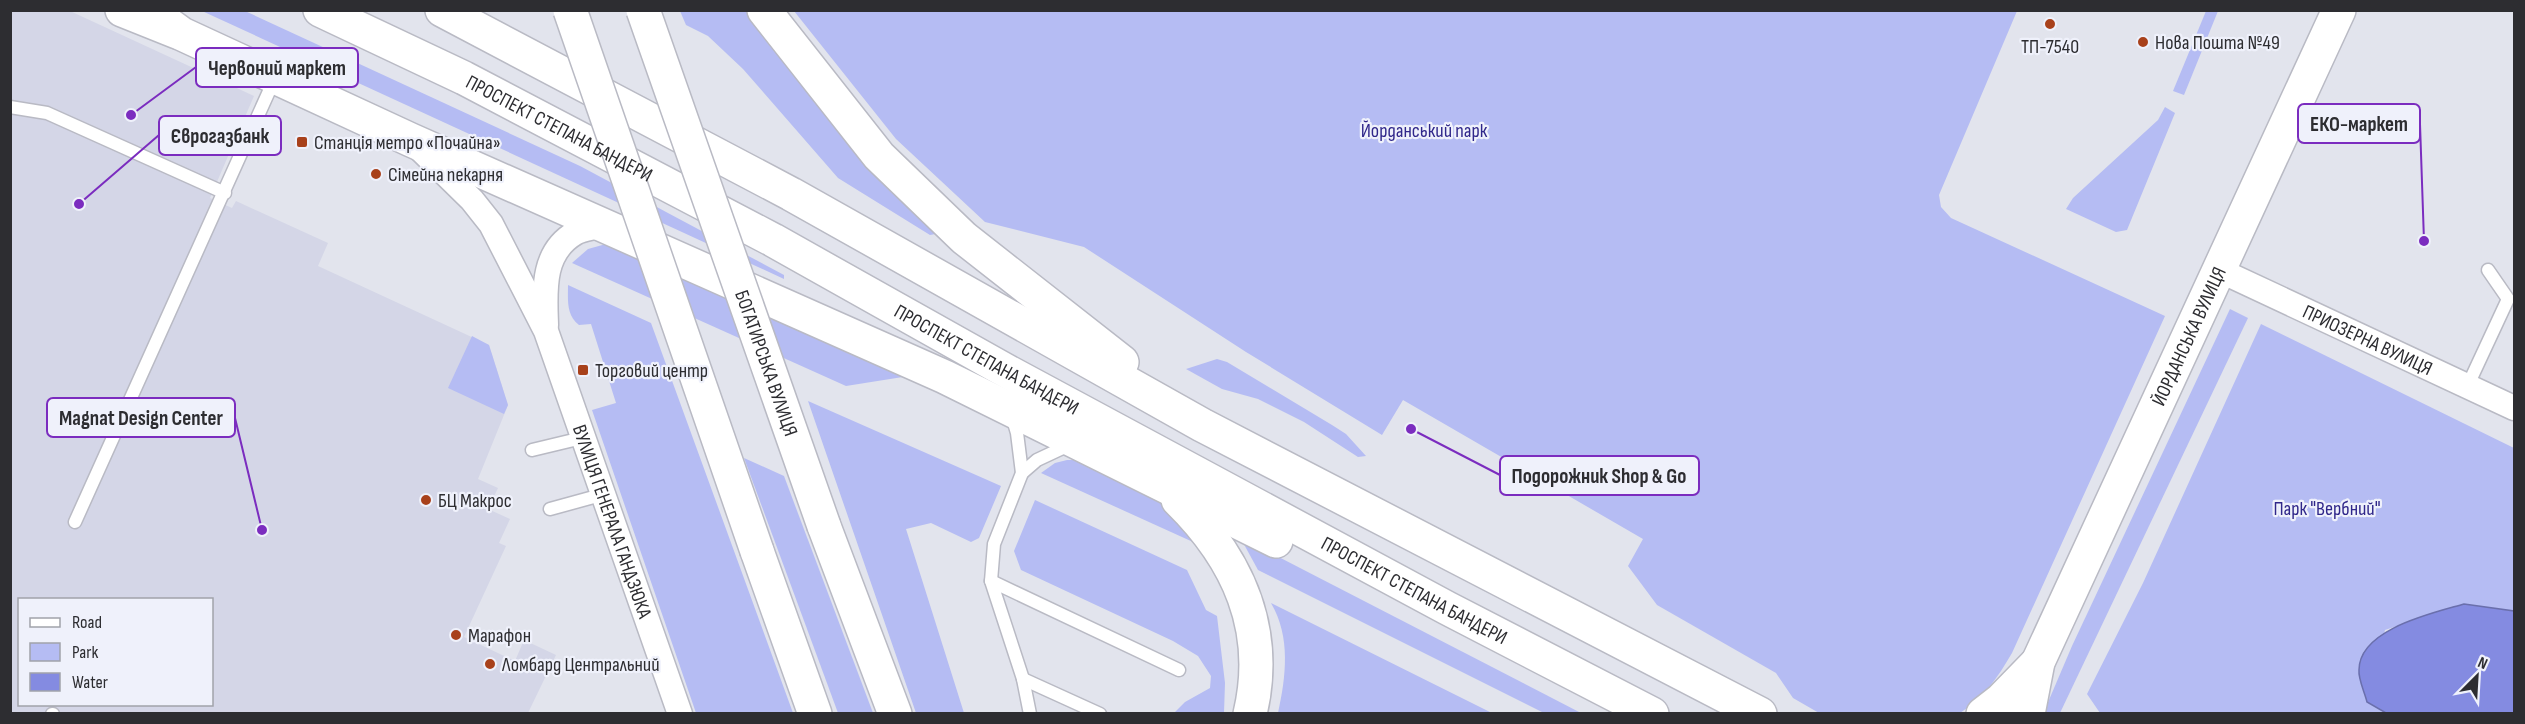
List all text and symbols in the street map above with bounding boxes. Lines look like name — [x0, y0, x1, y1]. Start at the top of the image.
marker: ТП-7540 — [2043, 17, 2057, 31]
place label: Нова Пошта №49 — [2155, 31, 2280, 55]
place label: ТП-7540 — [2021, 35, 2079, 59]
marker: Нова Пошта №49 — [2136, 35, 2150, 49]
callout: Червоний маркет — [196, 48, 358, 87]
text: Червоний маркет — [208, 56, 346, 81]
street label: ПРОСПЕКТ СТЕПАНА БАНДЕРИ — [462, 70, 656, 188]
callout: ЕКО-маркет — [2298, 104, 2420, 143]
text: ЕКО-маркет — [2310, 112, 2408, 137]
callout: Єврогазбанк — [159, 116, 281, 155]
park label: Йорданський парк — [1361, 119, 1488, 143]
text: Єврогазбанк — [171, 124, 269, 149]
place label: Станція метро «Почайна» — [314, 131, 501, 155]
marker: Станція метро «Почайна» — [295, 135, 309, 149]
place label: Сімейна пекарня — [388, 163, 503, 187]
marker: Сімейна пекарня — [369, 167, 383, 181]
street label: ЙОРДАНСЬКА ВУЛИЦЯ — [2147, 263, 2232, 410]
street label: БОГАТИРСЬКА ВУЛИЦЯ — [729, 287, 803, 439]
street label: ПРОСПЕКТ СТЕПАНА БАНДЕРИ — [890, 300, 1083, 421]
street label: ПРИОЗЕРНА ВУЛИЦЯ — [2299, 300, 2436, 381]
place label: Торговий центр — [595, 359, 708, 383]
marker: Торговий центр — [576, 363, 590, 377]
callout: Magnat Design Center — [47, 398, 235, 437]
text: Magnat Design Center — [59, 406, 223, 431]
street label: ВУЛИЦЯ ГЕНЕРАЛА ГАНДЗЮКА — [567, 422, 657, 622]
callout: Подорожник Shop & Go — [1500, 456, 1699, 495]
text: Подорожник Shop & Go — [1512, 464, 1686, 489]
place label: БЦ Макрос — [438, 489, 512, 513]
marker: БЦ Макрос — [419, 493, 433, 507]
park label: Парк "Вербний" — [2273, 497, 2381, 521]
street label: ПРОСПЕКТ СТЕПАНА БАНДЕРИ — [1317, 532, 1511, 650]
legend — [18, 598, 213, 706]
text: Road — [72, 612, 102, 633]
place label: Марафон — [468, 624, 531, 648]
marker: Марафон — [449, 628, 463, 642]
text: Park — [72, 642, 98, 663]
north arrow — [2447, 646, 2507, 706]
place label: Ломбард Центральний — [501, 653, 660, 677]
text: N — [2475, 653, 2490, 674]
marker: Ломбард Центральний — [483, 657, 497, 671]
text: Water — [72, 672, 108, 693]

